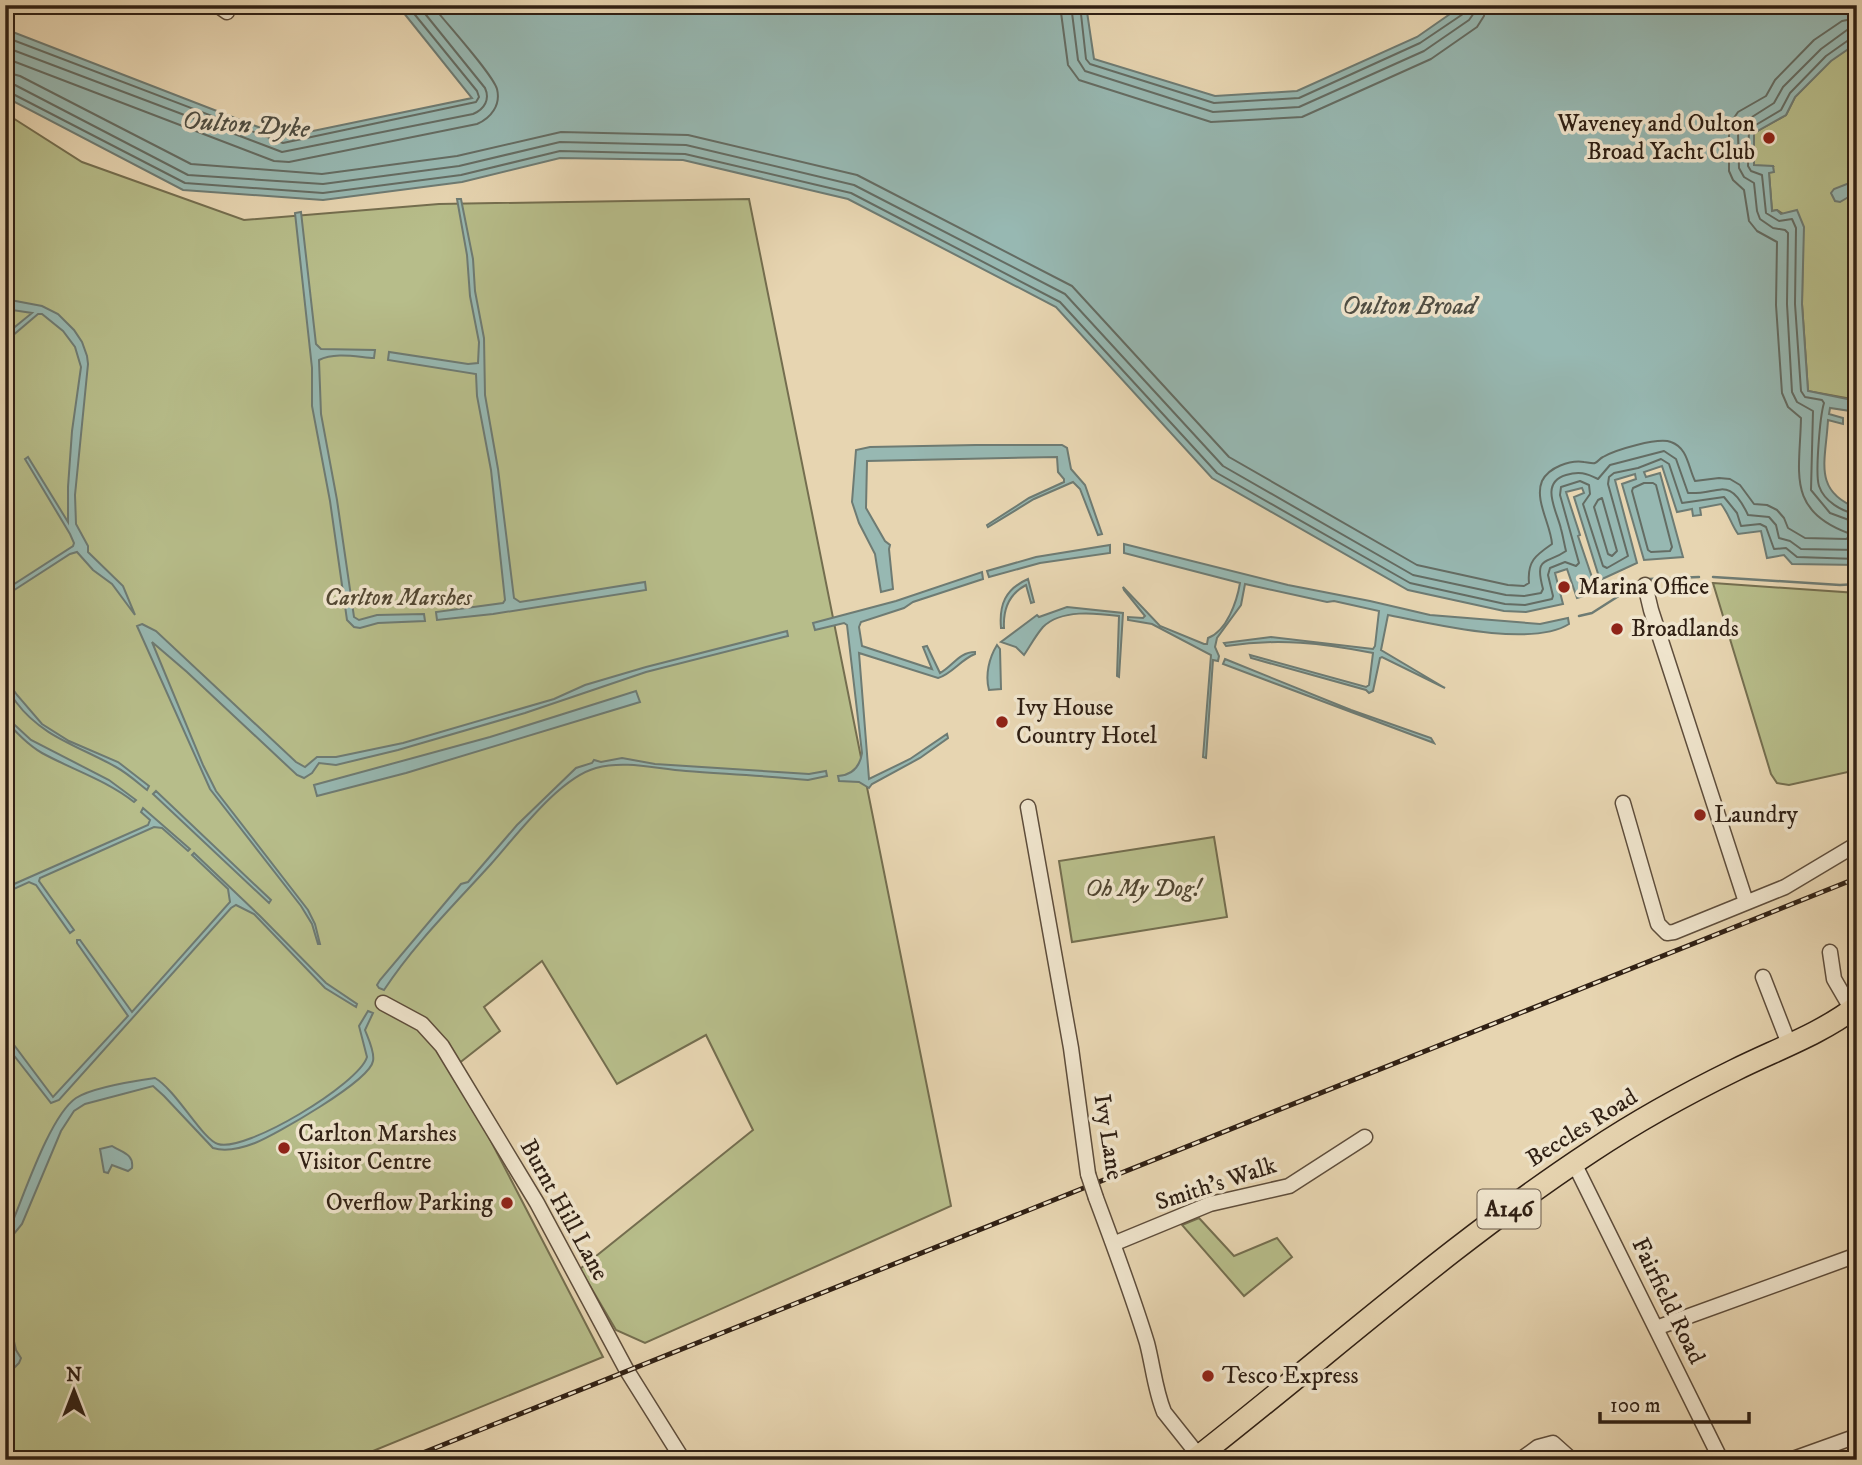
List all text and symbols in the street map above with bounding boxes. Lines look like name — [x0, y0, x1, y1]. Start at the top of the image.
water label: Oulton Dyke — [181, 104, 312, 146]
place label: Waveney and Oulton Broad Yacht Club — [1557, 109, 1755, 167]
marker: Waveney and Oulton Broad Yacht Club — [1761, 130, 1777, 146]
water label: Oulton Broad — [1342, 290, 1480, 323]
place label: Marina Office — [1578, 572, 1709, 602]
marker: Marina Office — [1556, 579, 1572, 595]
park label: Carlton Marshes — [324, 583, 472, 613]
place label: Broadlands — [1631, 614, 1739, 644]
marker: Broadlands — [1609, 621, 1625, 637]
place label: Ivy House Country Hotel — [1016, 693, 1158, 751]
marker: Ivy House Country Hotel — [994, 714, 1010, 730]
place label: Laundry — [1714, 800, 1798, 830]
marker: Laundry — [1692, 807, 1708, 823]
park label: Oh My Dog! — [1085, 874, 1204, 904]
street label: Beccles Road — [1521, 1082, 1643, 1174]
street label: Ivy Lane — [1086, 1092, 1130, 1182]
place label: Carlton Marshes Visitor Centre — [297, 1119, 457, 1177]
street label: Burnt Hill Lane — [513, 1134, 615, 1286]
marker: Carlton Marshes Visitor Centre — [276, 1140, 292, 1156]
street label: Smith's Walk — [1152, 1150, 1280, 1218]
place label: Overflow Parking — [326, 1188, 493, 1218]
road number: A146 — [1478, 1190, 1540, 1228]
marker: Overflow Parking — [499, 1195, 515, 1211]
street label: Fairfield Road — [1625, 1233, 1711, 1369]
north arrow — [38, 1356, 108, 1426]
place label: Tesco Express — [1222, 1361, 1359, 1391]
text: N — [66, 1364, 82, 1387]
marker: Tesco Express — [1200, 1368, 1216, 1384]
scale bar — [1600, 1381, 1748, 1425]
text: 100 m — [1610, 1393, 1661, 1419]

